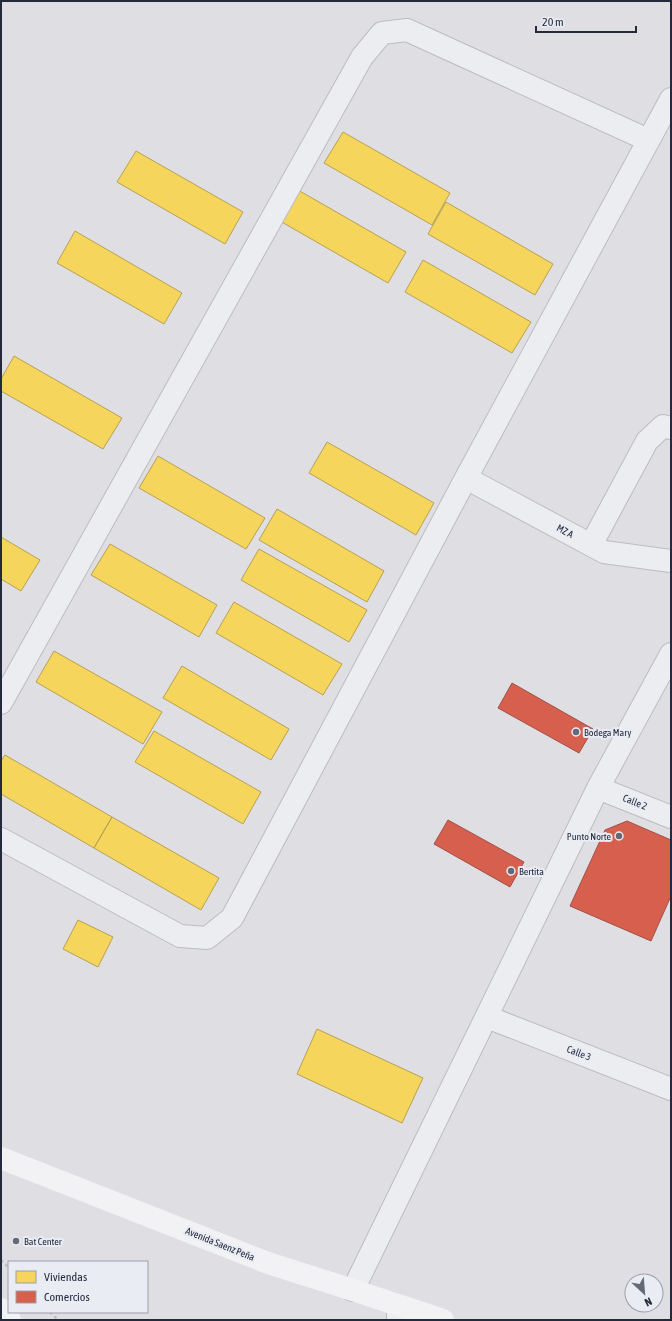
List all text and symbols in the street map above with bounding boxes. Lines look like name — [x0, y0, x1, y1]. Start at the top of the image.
scale bar — [536, 8, 636, 34]
text: 20 m — [542, 15, 564, 29]
street label: MZ A — [555, 522, 575, 540]
marker: Bodega Mary — [571, 727, 581, 737]
place label: Bodega Mary — [584, 727, 631, 738]
street label: Calle 2 — [621, 792, 649, 812]
place label: Punto Norte — [567, 831, 611, 842]
marker: Punto Norte — [614, 831, 624, 841]
marker: Bertita — [506, 866, 516, 876]
place label: Bertita — [519, 866, 544, 877]
street label: Calle 3 — [565, 1043, 593, 1063]
street label: Avenida Saenz Peña — [184, 1225, 256, 1263]
marker: Bat Center — [11, 1236, 21, 1246]
place label: Bat Center — [24, 1236, 63, 1247]
legend — [8, 1261, 148, 1313]
text: Viviendas — [44, 1270, 87, 1284]
north arrow — [624, 1273, 664, 1313]
text: Comercios — [44, 1290, 90, 1304]
text: N — [643, 1295, 654, 1309]

